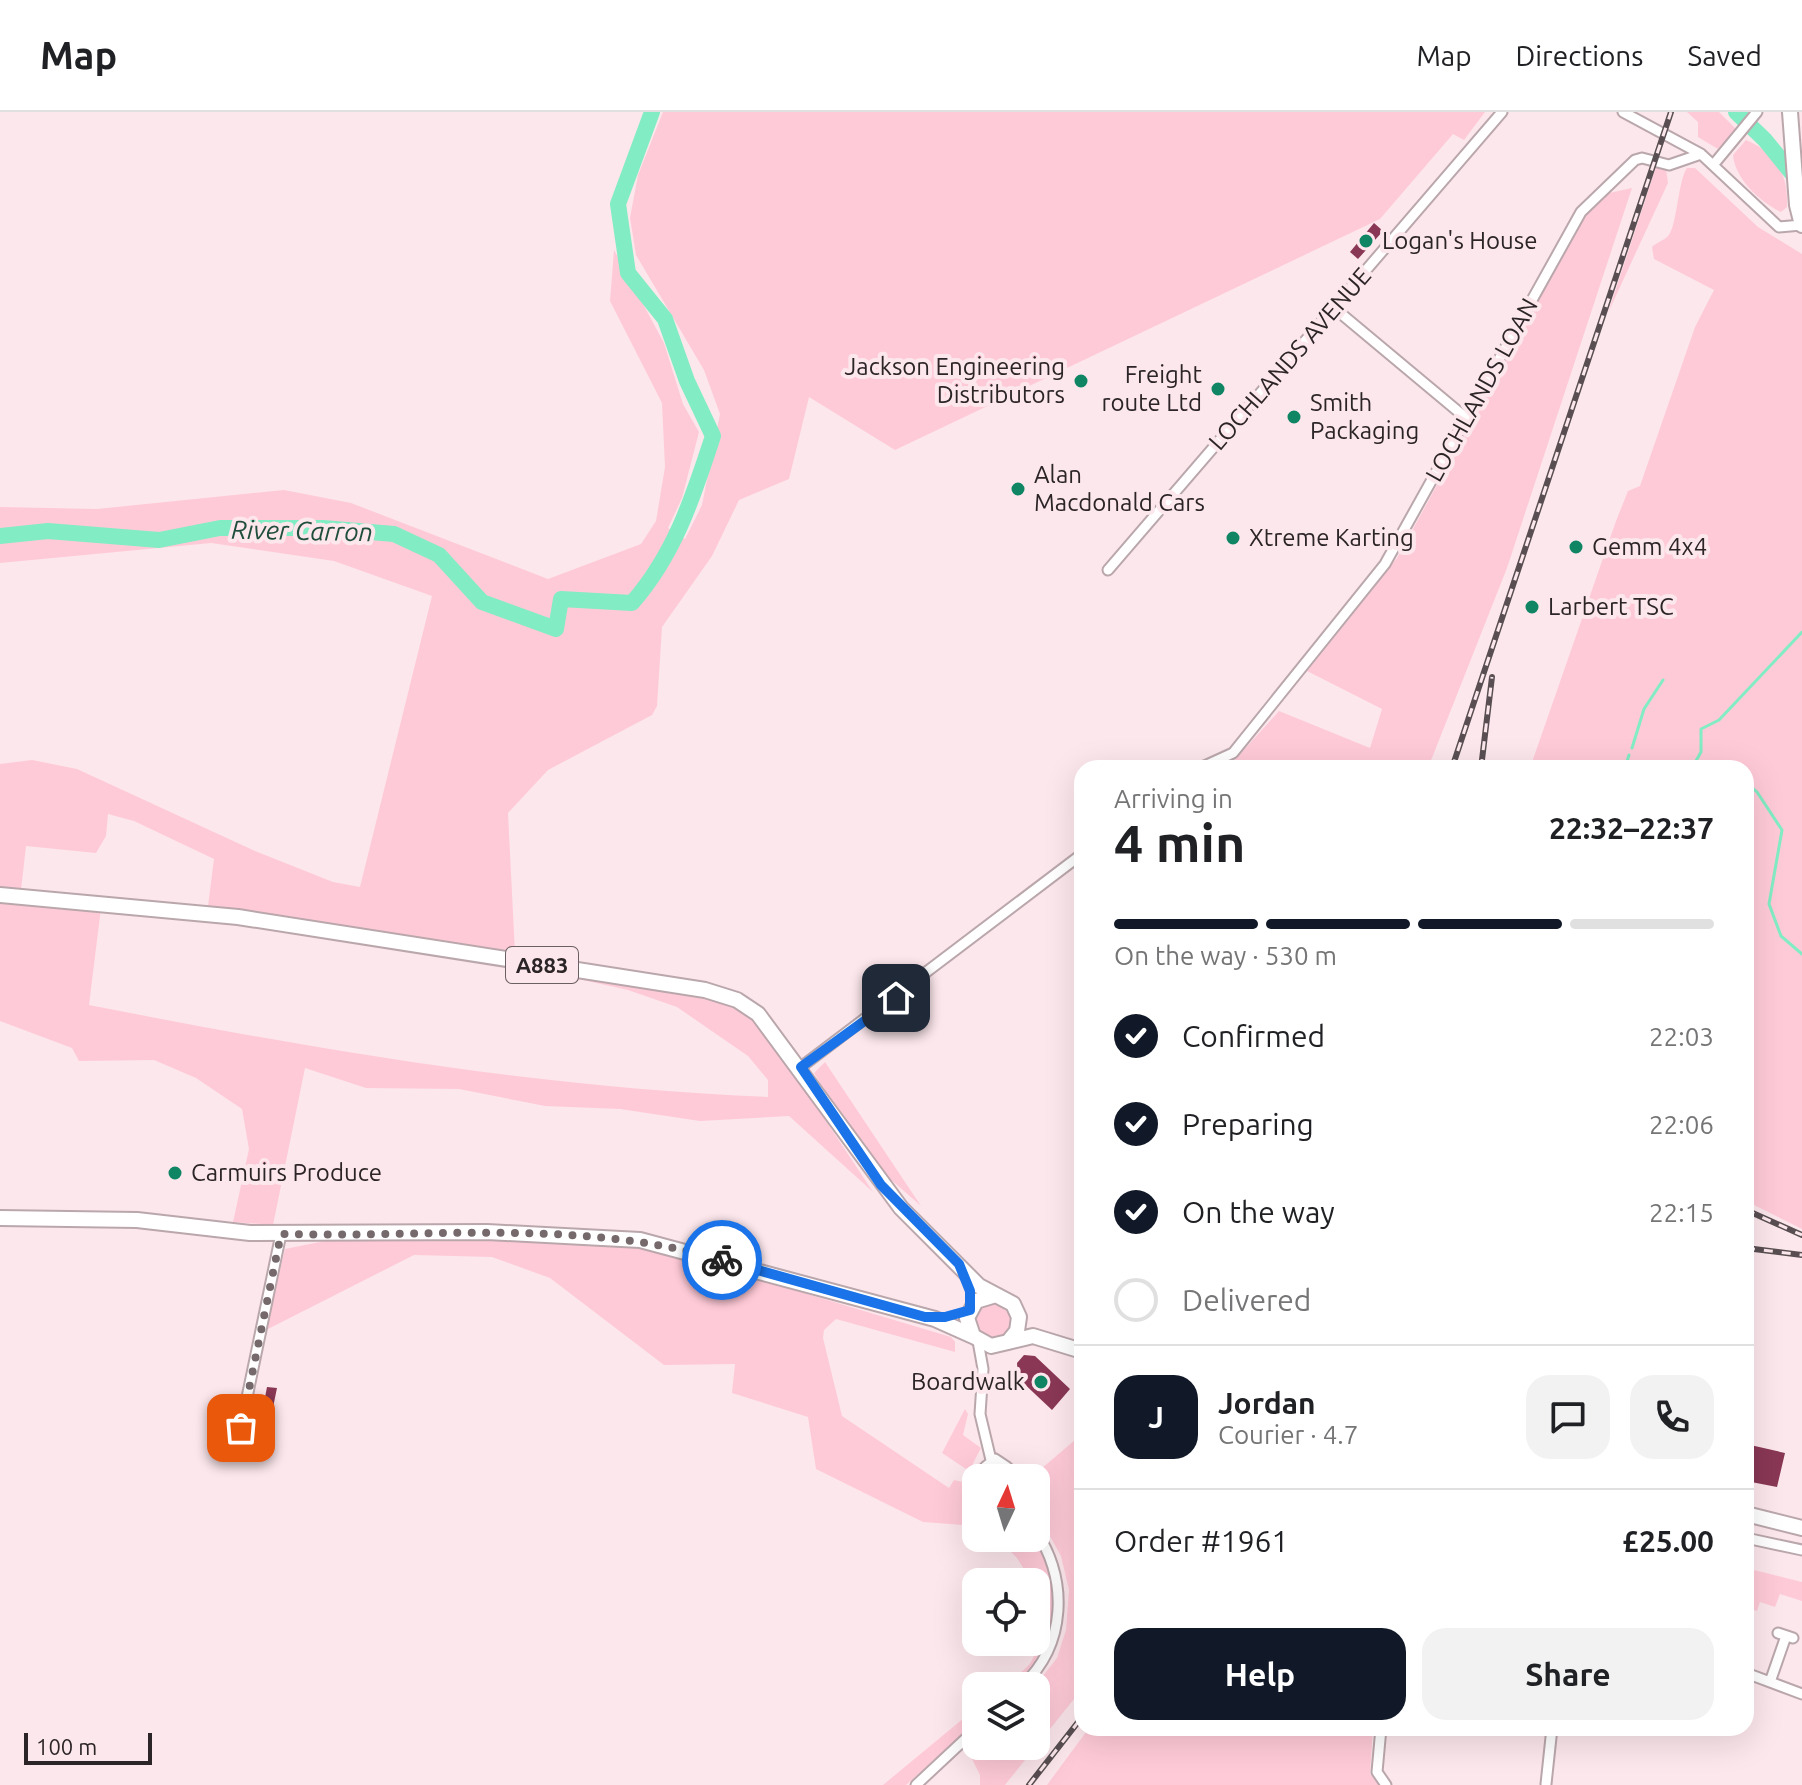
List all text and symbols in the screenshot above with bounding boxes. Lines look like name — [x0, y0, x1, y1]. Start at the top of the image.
text: Map — [40, 34, 117, 76]
text: Map — [1416, 40, 1472, 71]
text: Directions — [1516, 40, 1643, 71]
text: Saved — [1687, 40, 1762, 71]
place label: Logan's House — [1382, 227, 1537, 254]
marker: Logan's House — [1357, 232, 1375, 250]
street label: LOCHLANDS AVENUE — [1203, 262, 1376, 455]
street label: LOCHLANDS LOAN — [1420, 294, 1543, 486]
place label: Jackson Engineering Distributors — [844, 353, 1065, 408]
place label: Freight route Ltd — [1101, 361, 1203, 416]
marker: Jackson Engineering Distributors — [1072, 372, 1090, 390]
marker: Freight route Ltd — [1209, 380, 1227, 398]
place label: Smith Packaging — [1310, 389, 1419, 444]
marker: Smith Packaging — [1285, 408, 1303, 426]
place label: Alan Macdonald Cars — [1034, 461, 1205, 516]
marker: Alan Macdonald Cars — [1009, 480, 1027, 498]
water label: River Carron — [231, 515, 373, 546]
place label: Xtreme Karting — [1249, 524, 1414, 551]
marker: Xtreme Karting — [1224, 529, 1242, 547]
place label: Gemm 4x4 — [1592, 533, 1707, 560]
marker: Gemm 4x4 — [1567, 538, 1585, 556]
place label: Larbert TSC — [1548, 593, 1674, 620]
marker: Larbert TSC — [1523, 598, 1541, 616]
text: Arriving in — [1114, 784, 1233, 813]
text: 22:32–22:37 — [1549, 811, 1714, 845]
text: 4 min — [1114, 814, 1245, 872]
text: On the way · 530 m — [1114, 941, 1337, 970]
road number: A883 — [506, 947, 578, 983]
pin — [862, 964, 930, 1032]
icon: home — [874, 976, 918, 1020]
icon: check — [1114, 1014, 1158, 1058]
text: Confirmed — [1182, 1019, 1325, 1053]
text: 22:03 — [1649, 1022, 1714, 1051]
icon: check — [1114, 1102, 1158, 1146]
text: Preparing — [1182, 1107, 1314, 1141]
text: 22:06 — [1649, 1110, 1714, 1139]
place label: Carmuirs Produce — [191, 1159, 382, 1186]
marker: Carmuirs Produce — [166, 1164, 184, 1182]
icon: check — [1114, 1190, 1158, 1234]
text: On the way — [1182, 1195, 1335, 1229]
text: 22:15 — [1649, 1198, 1714, 1227]
courier — [682, 1220, 762, 1300]
icon: bike — [700, 1238, 744, 1282]
text: Delivered — [1182, 1283, 1311, 1317]
place label: Boardwalk — [911, 1368, 1025, 1395]
marker: Boardwalk — [1032, 1373, 1050, 1391]
button: chat — [1526, 1375, 1610, 1459]
button: phone — [1630, 1375, 1714, 1459]
text: Jordan — [1218, 1386, 1316, 1420]
pin — [207, 1394, 275, 1462]
text: J — [1148, 1400, 1164, 1434]
icon: bag — [219, 1406, 263, 1450]
text: Courier · 4.7 — [1218, 1420, 1358, 1449]
north arrow — [962, 1464, 1050, 1552]
map controls — [962, 1464, 1050, 1760]
text: Order #1961 — [1114, 1524, 1288, 1558]
text: £25.00 — [1622, 1524, 1714, 1558]
button: locate — [962, 1568, 1050, 1656]
button: Help — [1114, 1628, 1406, 1720]
button: Share — [1422, 1628, 1714, 1720]
button: layers — [962, 1672, 1050, 1760]
scale bar — [24, 1729, 152, 1765]
text: 100 m — [36, 1734, 97, 1759]

